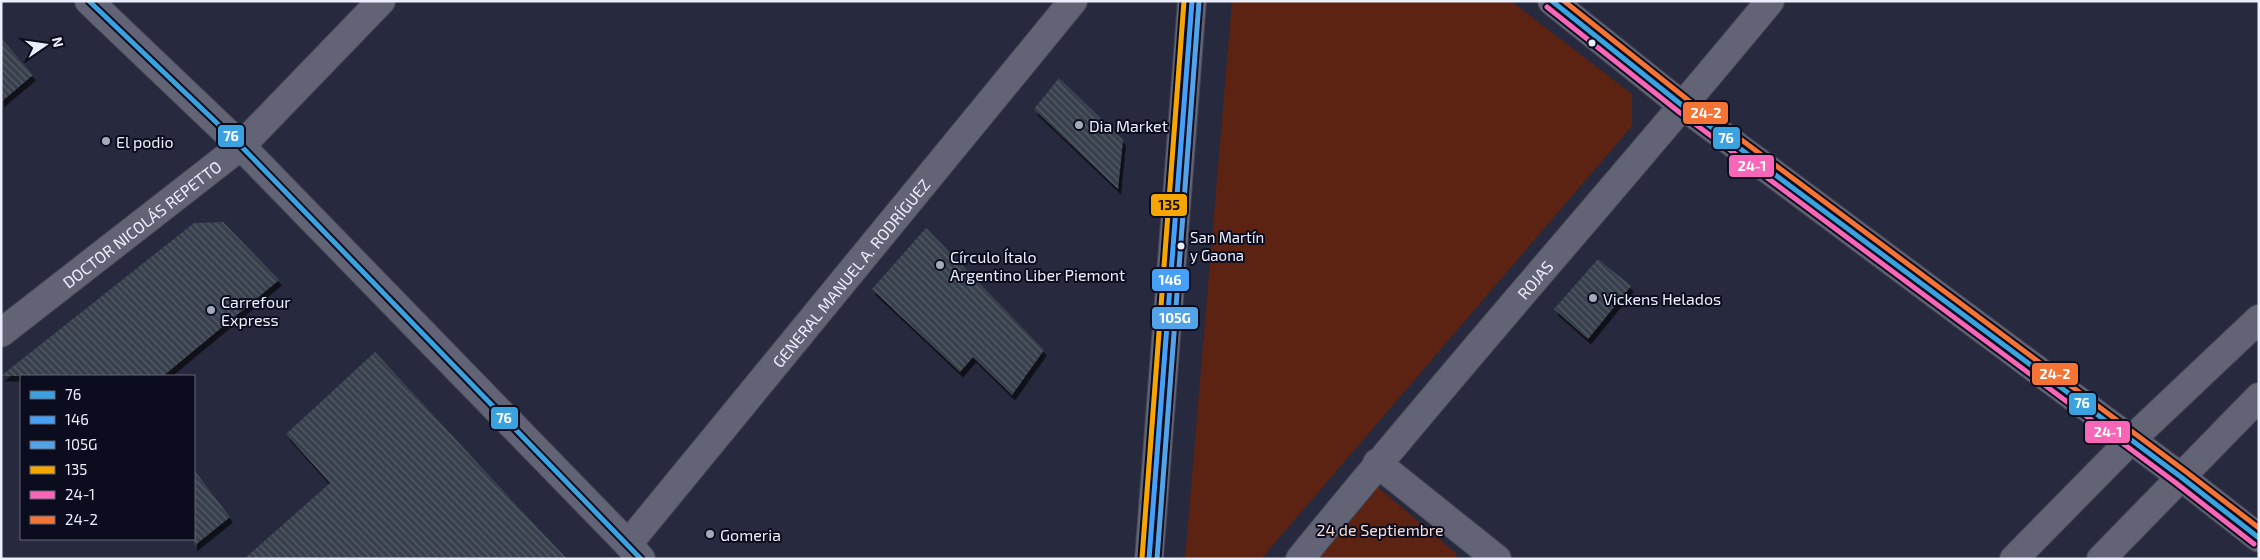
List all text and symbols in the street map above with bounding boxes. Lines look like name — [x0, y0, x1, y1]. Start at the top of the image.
north arrow — [20, 20, 70, 70]
text: N — [49, 35, 68, 49]
unlabelled marker — [1587, 38, 1597, 48]
line badge: 24-2 — [1682, 101, 1729, 125]
text: 24-2 — [1691, 104, 1721, 121]
place label: Dia Market — [1089, 116, 1168, 135]
marker: Dia Market — [1073, 119, 1085, 131]
line badge: 76 — [217, 124, 245, 148]
line badge: 76 — [1712, 126, 1741, 150]
text: 76 — [223, 127, 239, 144]
text: 76 — [1718, 129, 1734, 146]
place label: El podio — [116, 132, 173, 151]
marker: El podio — [100, 135, 112, 147]
line badge: 24-1 — [1728, 154, 1775, 178]
street label: DOCTOR NICOLÁS REPETTO — [58, 156, 225, 291]
text: 24-1 — [1738, 157, 1766, 174]
street label: GENERAL MANUEL A. RODRÍGUEZ — [768, 175, 933, 370]
line badge: 135 — [1150, 193, 1188, 217]
text: 135 — [1158, 196, 1180, 213]
place label: San Martín y Gaona — [1190, 228, 1264, 264]
marker: San Martín y Gaona — [1176, 241, 1186, 251]
place label: Círculo Ítalo Argentino Liber Piemont — [950, 247, 1125, 284]
street label: ROJAS — [1513, 256, 1556, 302]
marker: Círculo Ítalo Argentino Liber Piemont — [934, 259, 946, 271]
line badge: 146 — [1151, 268, 1190, 292]
text: 146 — [1158, 271, 1182, 288]
place label: Vickens Helados — [1603, 289, 1721, 308]
place label: Carrefour Express — [221, 292, 291, 329]
marker: Vickens Helados — [1587, 292, 1599, 304]
marker: Carrefour Express — [205, 304, 217, 316]
line badge: 105G — [1151, 306, 1199, 330]
text: 105G — [1159, 309, 1191, 326]
line badge: 24-2 — [2031, 362, 2079, 386]
text: 24-2 — [2040, 365, 2070, 382]
legend — [20, 375, 195, 540]
text: 76 — [65, 385, 81, 403]
line badge: 76 — [2068, 392, 2097, 416]
text: 76 — [2074, 394, 2090, 411]
line badge: 76 — [490, 406, 519, 430]
text: 76 — [496, 409, 512, 426]
text: 146 — [65, 410, 89, 428]
line badge: 24-1 — [2084, 420, 2131, 444]
text: 24-1 — [2094, 423, 2122, 440]
text: 105G — [65, 435, 97, 453]
text: 135 — [65, 460, 87, 478]
text: 24-1 — [65, 485, 95, 503]
text: 24-2 — [65, 510, 98, 528]
park label: 24 de Septiembre — [1316, 520, 1444, 539]
place label: Gomeria — [720, 525, 781, 544]
marker: Gomeria — [704, 528, 716, 540]

